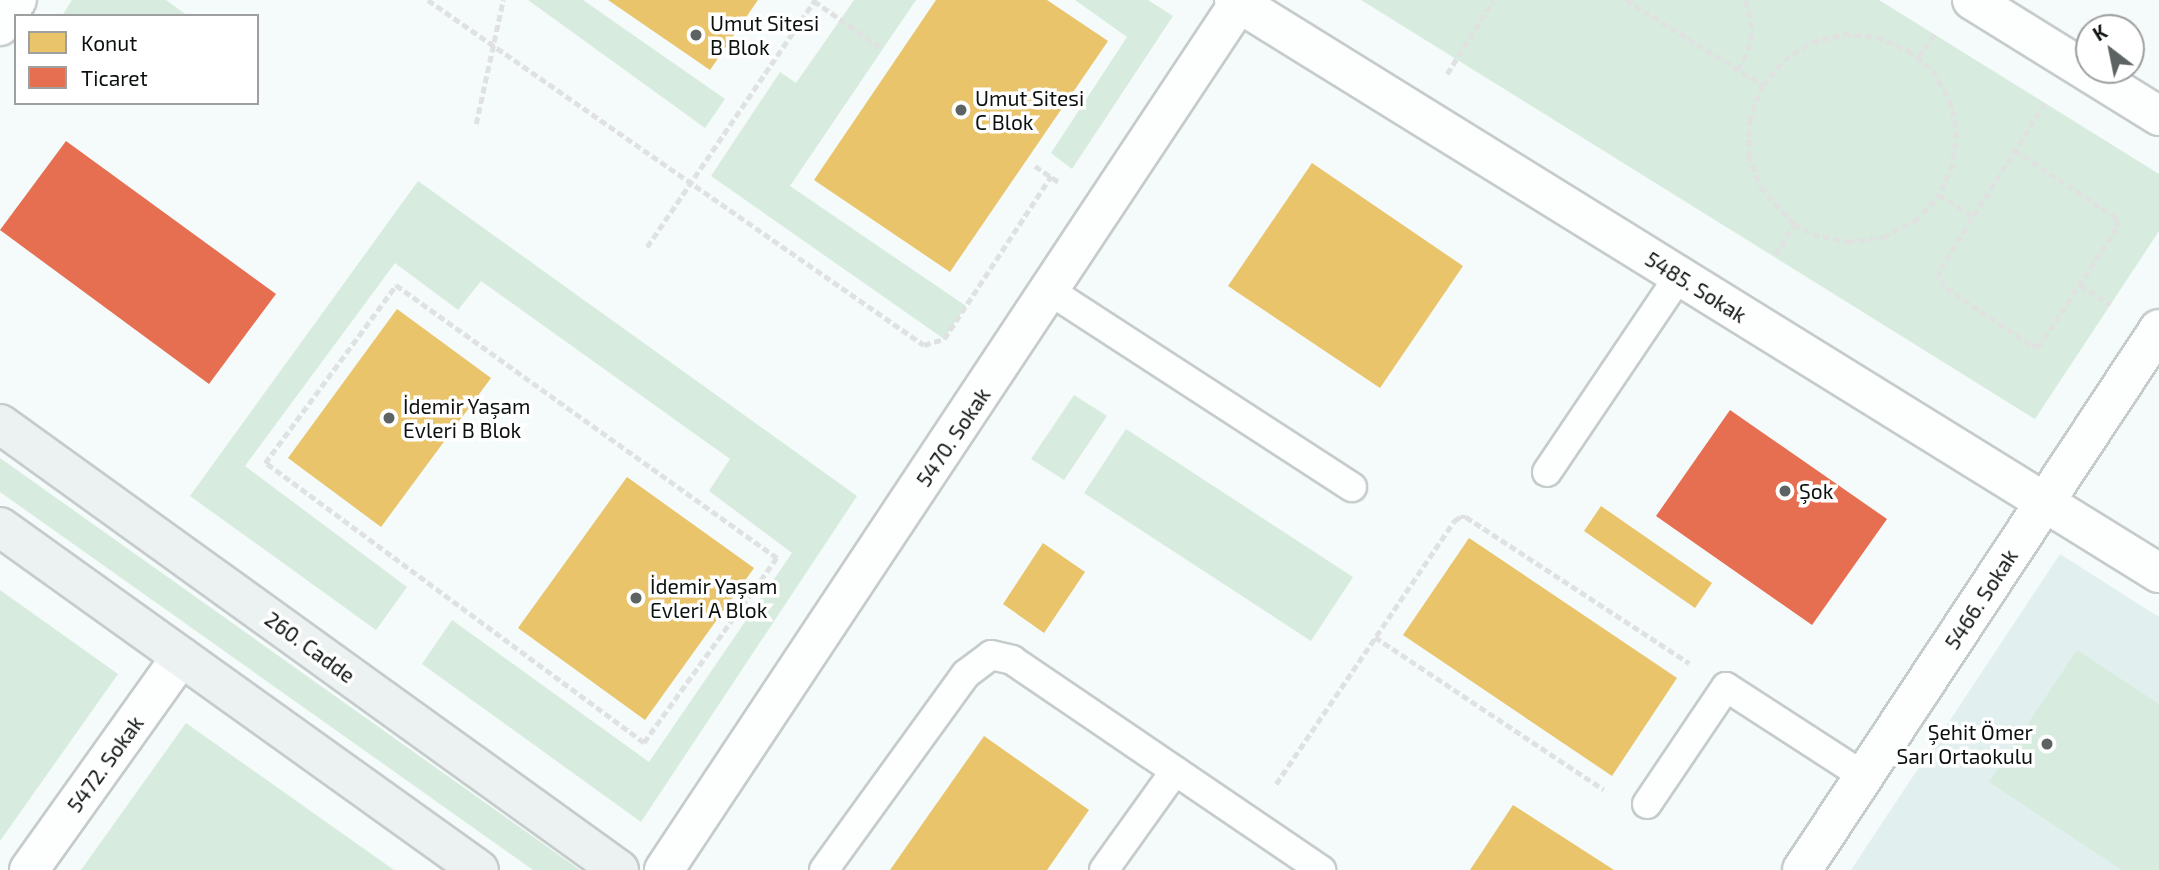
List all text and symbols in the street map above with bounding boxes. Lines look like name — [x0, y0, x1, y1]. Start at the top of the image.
place label: Umut Sitesi B Blok — [710, 10, 819, 60]
legend — [14, 14, 259, 105]
north arrow — [2075, 14, 2145, 84]
text: K — [2088, 20, 2111, 45]
marker: Umut Sitesi B Blok — [688, 27, 704, 43]
text: Konut — [81, 30, 137, 55]
text: Ticaret — [81, 65, 148, 90]
place label: Umut Sitesi C Blok — [975, 85, 1084, 135]
marker: Umut Sitesi C Blok — [953, 102, 969, 118]
street label: 5485. Sokak — [1641, 246, 1751, 328]
street label: 5470. Sokak — [911, 383, 995, 491]
place label: İdemir Yaşam Evleri B Blok — [403, 393, 531, 443]
marker: İdemir Yaşam Evleri B Blok — [381, 410, 397, 426]
place label: Şok — [1799, 478, 1833, 504]
marker: Şok — [1777, 483, 1793, 499]
street label: 5466. Sokak — [1939, 544, 2023, 654]
place label: İdemir Yaşam Evleri A Blok — [650, 573, 778, 623]
marker: İdemir Yaşam Evleri A Blok — [628, 590, 644, 606]
street label: 260. Cadde — [260, 606, 360, 688]
street label: 5472. Sokak — [62, 711, 148, 817]
place label: Şehit Ömer Sarı Ortaokulu — [1897, 719, 2033, 769]
marker: Şehit Ömer Sarı Ortaokulu — [2039, 736, 2055, 752]

